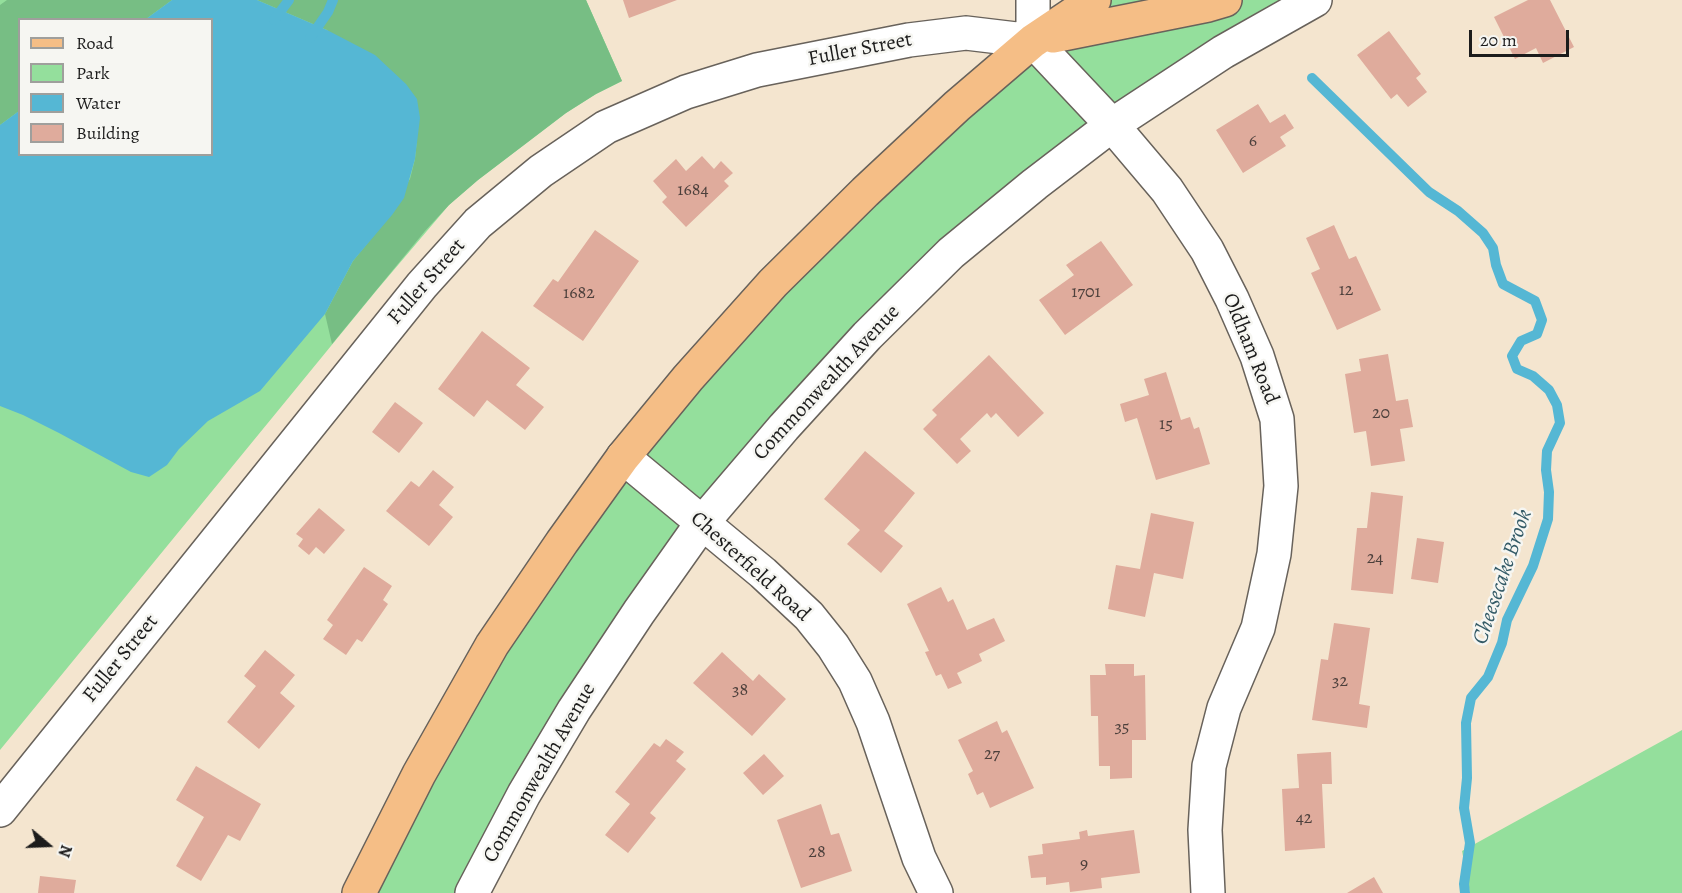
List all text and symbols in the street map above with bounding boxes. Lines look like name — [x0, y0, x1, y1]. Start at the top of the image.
legend — [18, 18, 213, 156]
scale bar — [1472, 18, 1572, 56]
street label: Fuller Street — [806, 28, 914, 72]
text: 20 m — [1480, 28, 1517, 52]
text: Road — [76, 31, 113, 55]
text: Park — [76, 61, 110, 85]
text: Water — [76, 91, 121, 115]
text: Building — [76, 121, 140, 145]
house number: 6 — [1249, 131, 1257, 153]
house number: 1684 — [677, 180, 709, 202]
street label: Fuller Street — [383, 234, 471, 330]
house number: 12 — [1339, 280, 1353, 302]
house number: 1701 — [1071, 282, 1101, 304]
house number: 1682 — [563, 283, 595, 305]
street label: Oldham Road — [1216, 290, 1284, 408]
street label: Commonwealth Avenue — [748, 300, 906, 466]
house number: 20 — [1372, 403, 1390, 425]
house number: 15 — [1159, 414, 1173, 436]
water label: Cheesecake Brook — [1468, 506, 1538, 648]
street label: Chesterfield Road — [685, 507, 815, 627]
house number: 24 — [1367, 548, 1383, 570]
street label: Fuller Street — [78, 610, 164, 708]
house number: 32 — [1332, 671, 1348, 693]
street label: Commonwealth Avenue — [478, 679, 602, 867]
house number: 38 — [732, 680, 748, 702]
house number: 35 — [1114, 717, 1130, 739]
house number: 27 — [984, 744, 1000, 766]
house number: 42 — [1296, 808, 1312, 830]
north arrow — [18, 815, 78, 875]
text: N — [53, 842, 77, 860]
house number: 28 — [808, 842, 826, 864]
house number: 9 — [1080, 854, 1088, 876]

